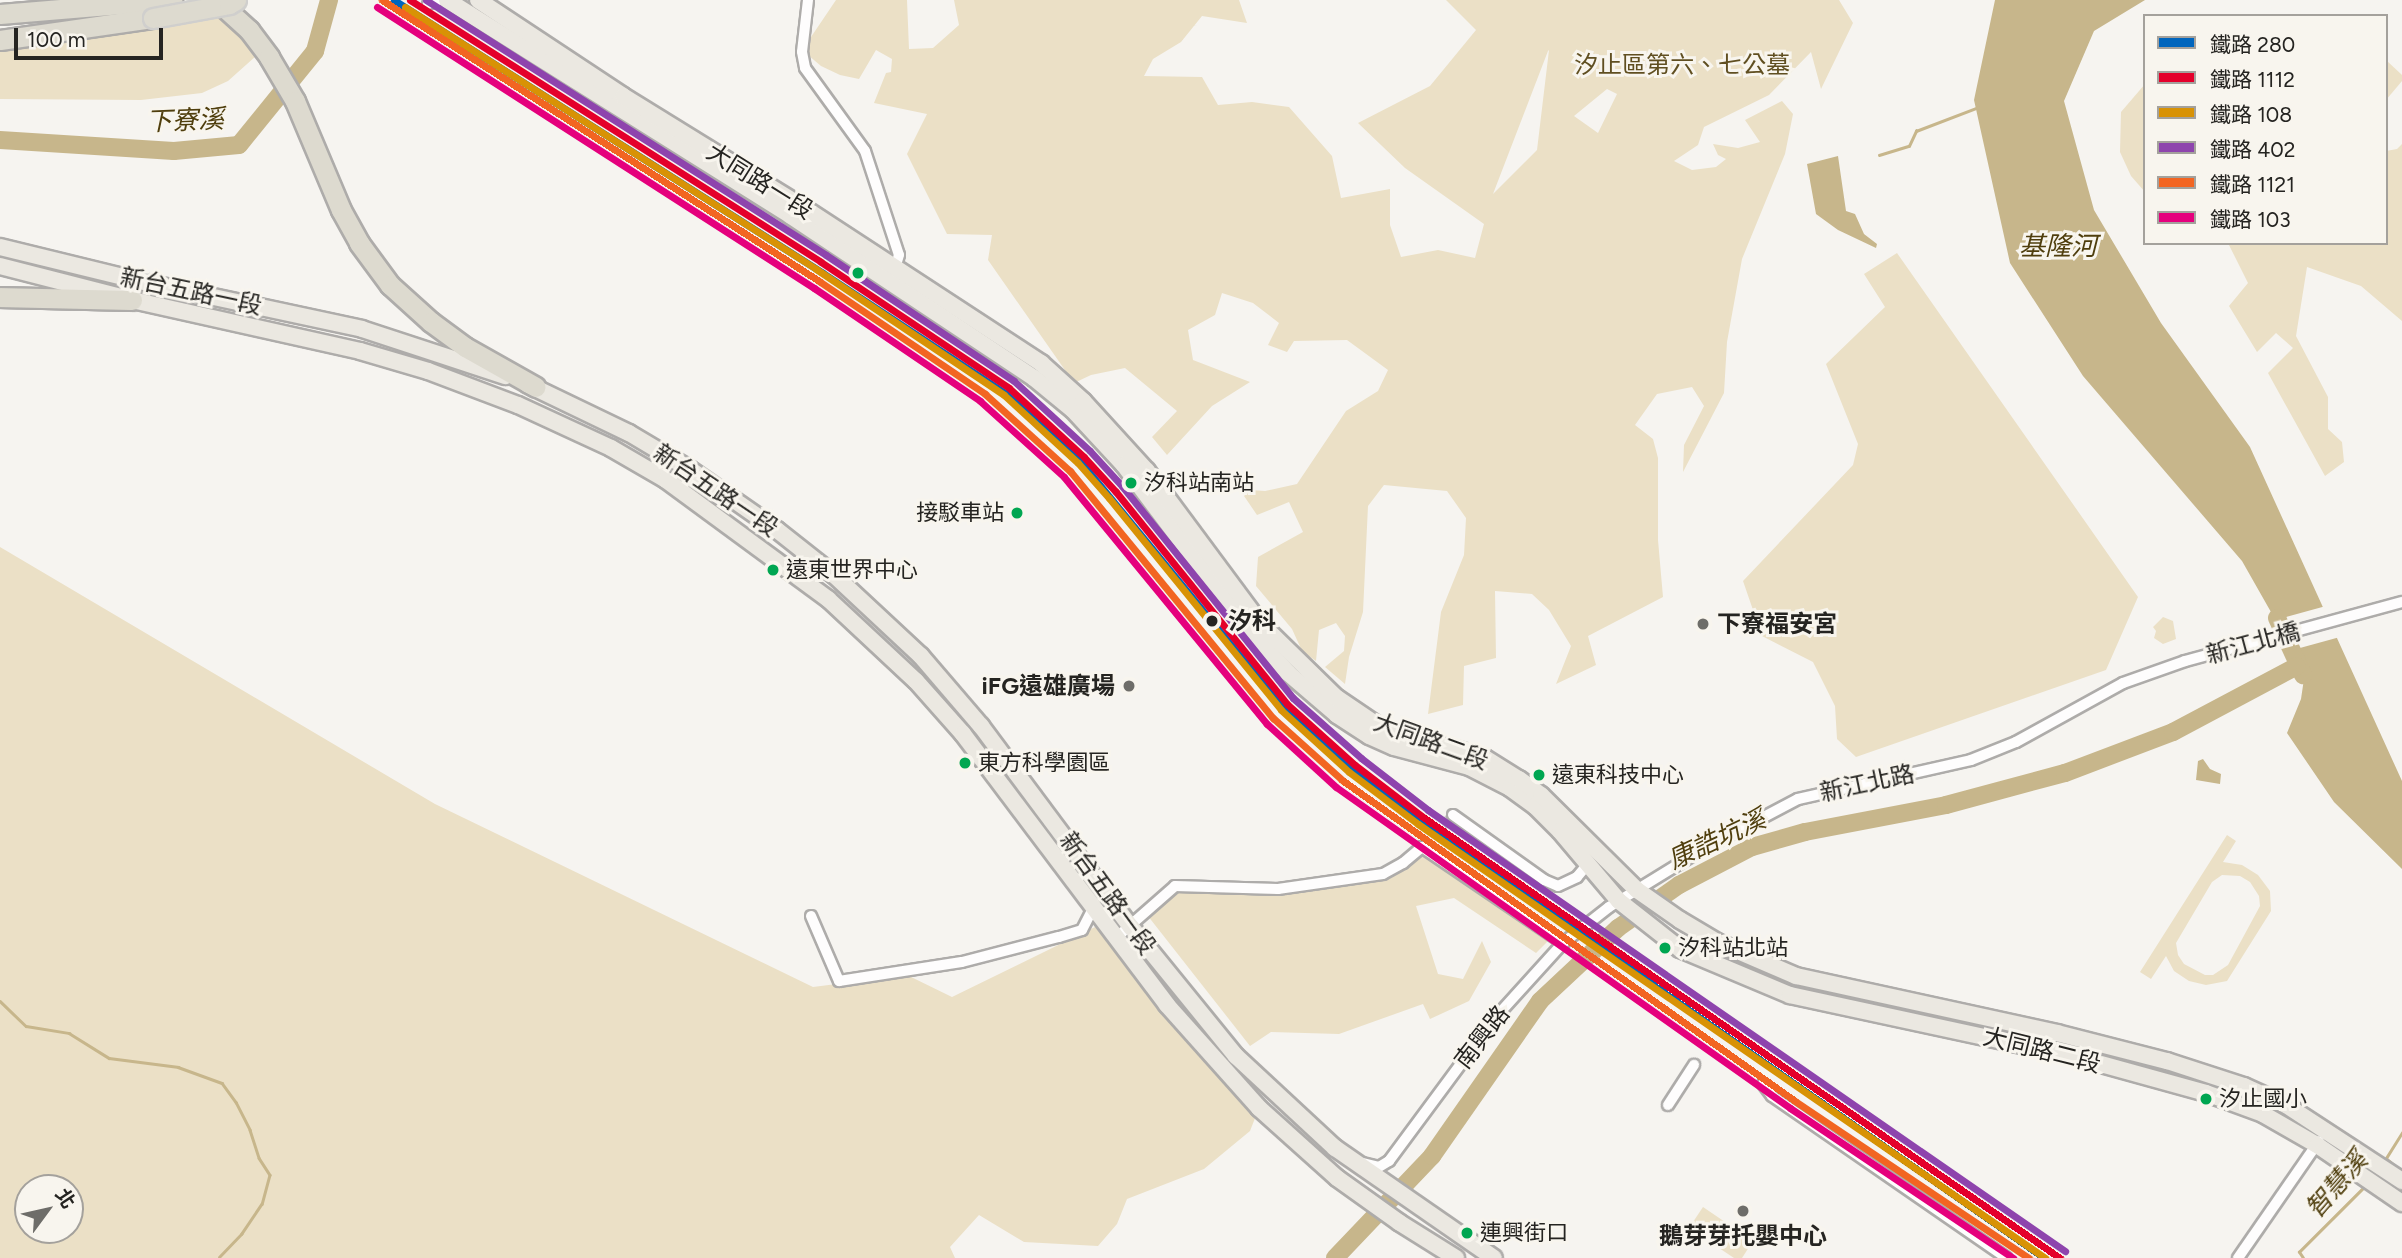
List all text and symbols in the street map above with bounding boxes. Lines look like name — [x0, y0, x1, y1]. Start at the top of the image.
scale bar — [18, 14, 166, 58]
legend — [2143, 14, 2388, 245]
text: 100 m — [27, 27, 86, 52]
text: 鐵路 280 — [2210, 32, 2295, 57]
park label: 汐止區第六、七公墓 — [1574, 51, 1790, 79]
text: 鐵路 1112 — [2210, 67, 2295, 92]
text: 鐵路 108 — [2210, 102, 2292, 127]
water label: 下寮溪 — [145, 104, 225, 138]
street label: 大同路一段 — [701, 137, 819, 225]
text: 鐵路 402 — [2210, 137, 2295, 162]
text: 鐵路 1121 — [2210, 172, 2295, 197]
text: 鐵路 103 — [2210, 207, 2291, 232]
water label: 基隆河 — [2019, 231, 2097, 263]
street label: 新台五路一段 — [118, 262, 264, 320]
unlabelled marker — [851, 266, 865, 280]
street label: 新台五路一段 — [648, 438, 784, 542]
place label: 汐科站南站 — [1144, 470, 1254, 496]
marker: 汐科站南站 — [1124, 476, 1138, 490]
place label: 接駁車站 — [916, 500, 1004, 526]
marker: 接駁車站 — [1010, 506, 1024, 520]
place label: 遠東世界中心 — [786, 557, 918, 583]
marker: 遠東世界中心 — [766, 563, 780, 577]
place label: 汐科 — [1228, 607, 1276, 635]
place label: 下寮福安宮 — [1717, 610, 1837, 638]
marker: 汐科 — [1202, 611, 1222, 631]
marker: 下寮福安宮 — [1695, 616, 1711, 632]
street label: 新江北橋 — [2203, 617, 2303, 669]
place label: iFG遠雄廣場 — [982, 672, 1115, 700]
marker: iFG遠雄廣場 — [1121, 678, 1137, 694]
street label: 大同路二段 — [1370, 707, 1492, 775]
place label: 東方科學園區 — [978, 750, 1110, 776]
marker: 東方科學園區 — [958, 756, 972, 770]
street label: 新江北路 — [1817, 759, 1917, 807]
place label: 遠東科技中心 — [1552, 762, 1684, 788]
marker: 遠東科技中心 — [1532, 768, 1546, 782]
water label: 康誥坑溪 — [1663, 804, 1771, 876]
street label: 新台五路一段 — [1054, 826, 1162, 960]
place label: 汐科站北站 — [1678, 935, 1788, 961]
marker: 汐科站北站 — [1658, 941, 1672, 955]
street label: 南興路 — [1448, 1000, 1516, 1074]
street label: 大同路二段 — [1980, 1022, 2104, 1078]
place label: 汐止國小 — [2219, 1086, 2307, 1112]
marker: 汐止國小 — [2199, 1092, 2213, 1106]
water label: 智慧溪 — [2300, 1145, 2374, 1225]
north arrow — [14, 1174, 84, 1244]
text: 北 — [51, 1184, 80, 1213]
marker: 鵝芽芽托嬰中心 — [1735, 1203, 1751, 1219]
place label: 連興街口 — [1480, 1220, 1568, 1246]
place label: 鵝芽芽托嬰中心 — [1659, 1222, 1827, 1250]
marker: 連興街口 — [1460, 1226, 1474, 1240]

